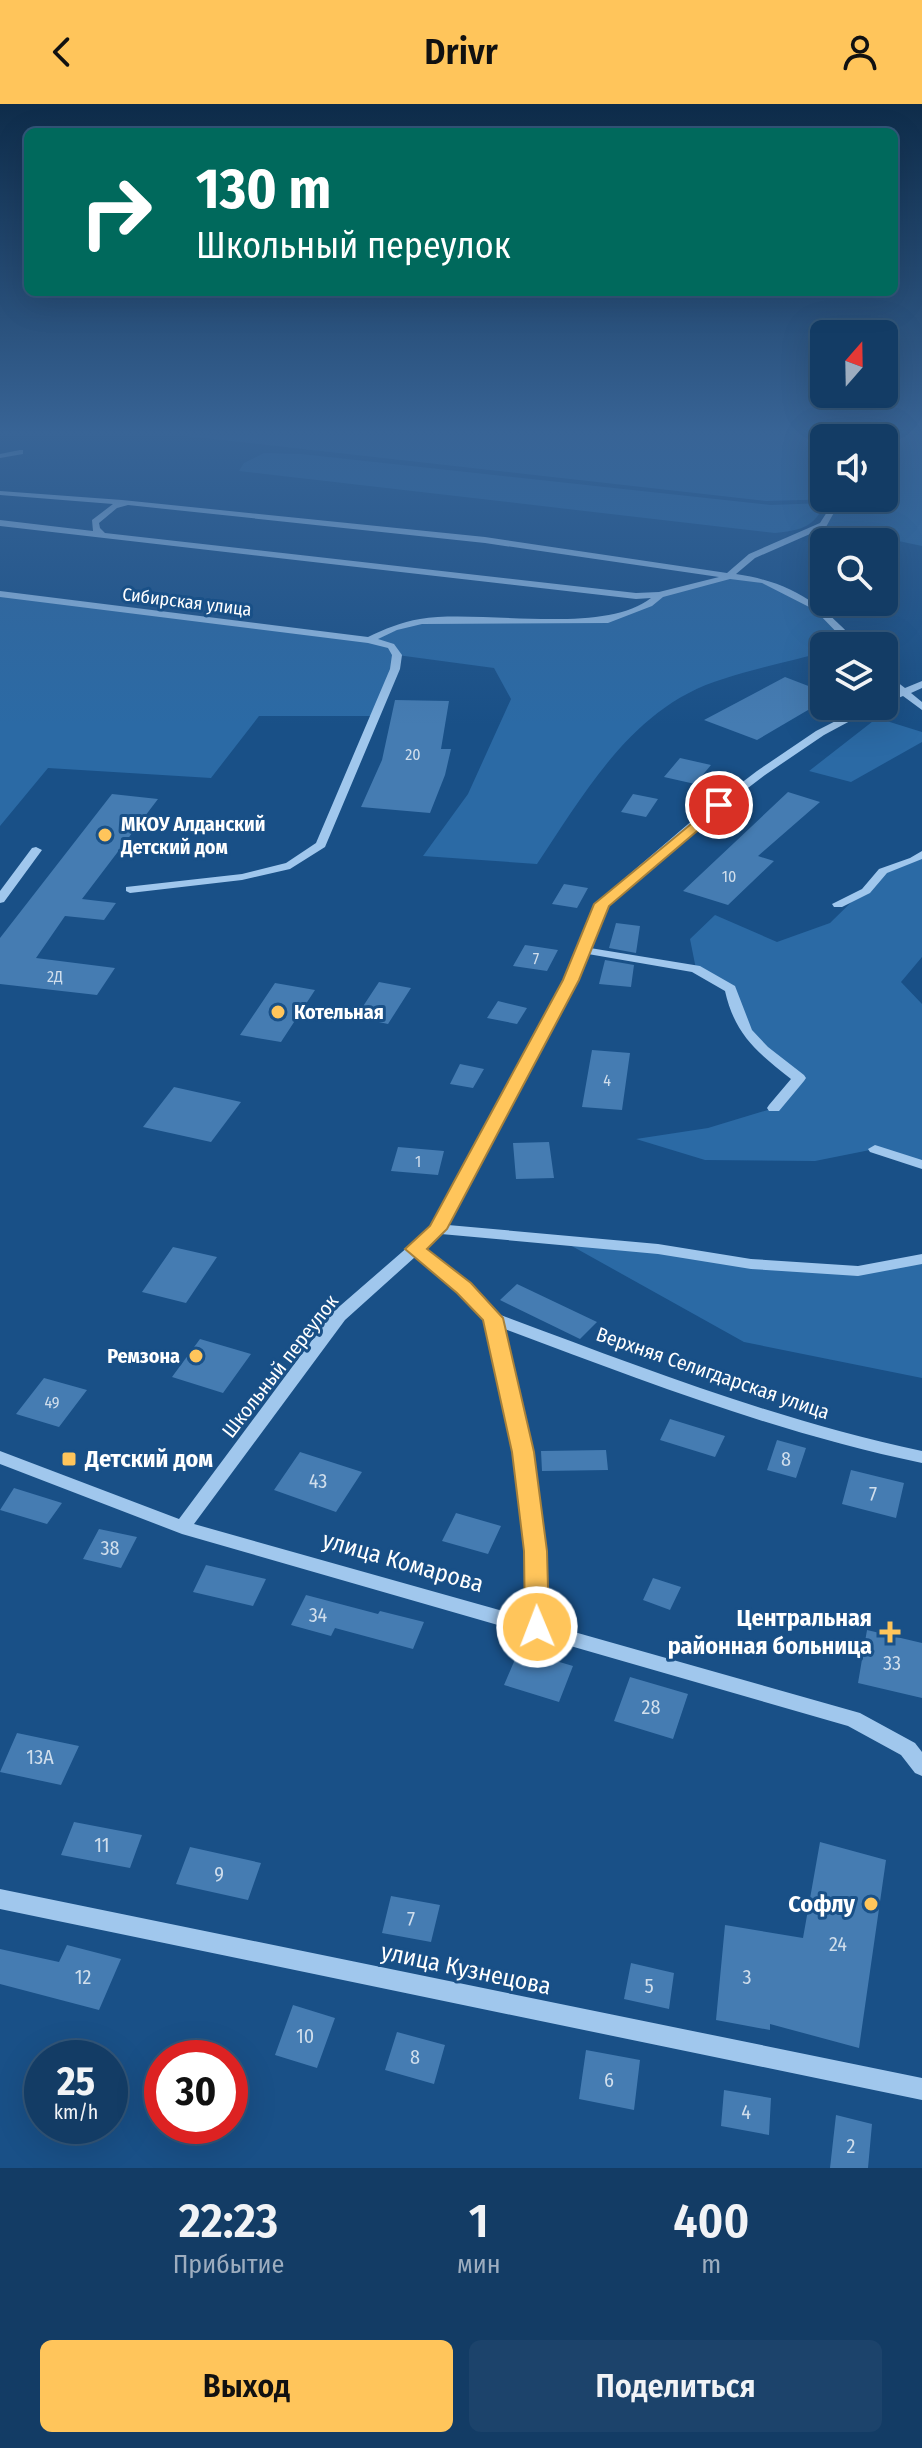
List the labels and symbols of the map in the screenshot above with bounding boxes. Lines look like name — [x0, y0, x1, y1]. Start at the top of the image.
north arrow — [810, 320, 898, 408]
street label: Сибирская улица — [121, 583, 253, 621]
house number: 20 — [405, 745, 421, 764]
pin — [685, 771, 753, 839]
place label: МКОУ Алданский Детский дом — [120, 812, 266, 859]
marker: МКОУ Алданский Детский дом — [96, 826, 114, 844]
house number: 10 — [722, 867, 736, 886]
house number: 7 — [533, 949, 540, 968]
house number: 2Д — [47, 967, 63, 986]
place label: Котельная — [294, 1000, 384, 1024]
marker: Котельная — [269, 1003, 287, 1021]
house number: 4 — [603, 1071, 611, 1090]
house number: 1 — [415, 1152, 421, 1171]
street label: Школьный переулок — [217, 1289, 344, 1442]
street label: Верхняя Селигдарская улица — [593, 1322, 833, 1424]
place label: Ремзона — [107, 1344, 180, 1368]
marker: Ремзона — [187, 1347, 205, 1365]
house number: 49 — [44, 1393, 60, 1412]
place label: Детский дом — [84, 1445, 213, 1473]
house number: 8 — [781, 1447, 791, 1471]
marker: Детский дом — [60, 1450, 78, 1468]
house number: 43 — [309, 1469, 327, 1493]
house number: 7 — [869, 1482, 877, 1506]
street label: улица Комарова — [319, 1526, 487, 1598]
house number: 38 — [100, 1536, 120, 1560]
position arrow — [495, 1585, 579, 1669]
house number: 34 — [309, 1603, 328, 1627]
place label: Центральная районная больница — [668, 1604, 872, 1660]
marker: Центральная районная больница — [879, 1621, 901, 1643]
house number: 33 — [883, 1651, 901, 1675]
house number: 28 — [642, 1695, 660, 1719]
house number: 13А — [26, 1745, 54, 1769]
house number: 11 — [94, 1833, 110, 1857]
house number: 9 — [214, 1862, 224, 1886]
place label: Софлу — [788, 1890, 856, 1918]
marker: Софлу — [862, 1895, 880, 1913]
house number: 7 — [407, 1907, 415, 1931]
house number: 24 — [829, 1932, 847, 1956]
street label: улица Кузнецова — [379, 1937, 553, 2001]
house number: 12 — [75, 1965, 91, 1989]
house number: 3 — [742, 1965, 752, 1989]
house number: 5 — [644, 1974, 654, 1998]
house number: 10 — [296, 2024, 314, 2048]
speed limit sign: 30 — [144, 2040, 248, 2144]
house number: 8 — [410, 2045, 420, 2069]
house number: 6 — [604, 2068, 614, 2092]
house number: 4 — [741, 2100, 751, 2124]
house number: 2 — [847, 2134, 856, 2158]

